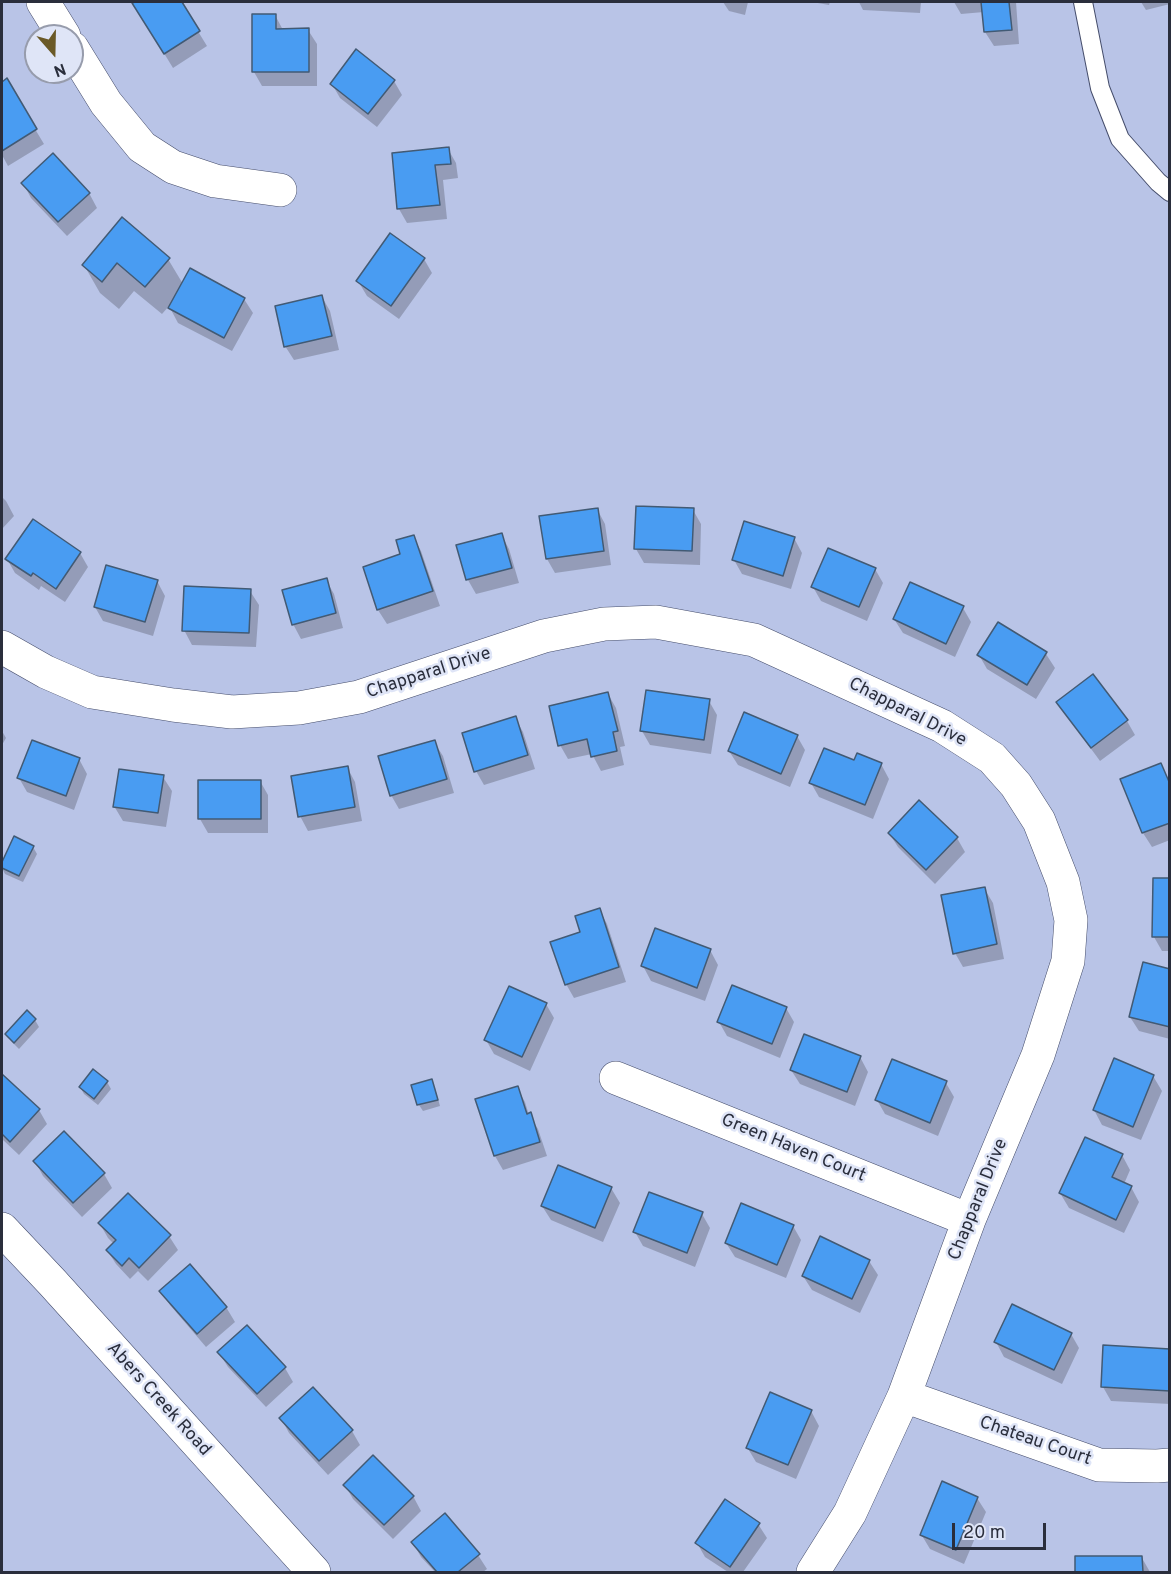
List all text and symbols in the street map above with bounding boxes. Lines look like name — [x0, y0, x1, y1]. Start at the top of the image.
north arrow — [24, 24, 84, 84]
text: N — [51, 58, 68, 80]
street label: Chapparal Drive — [364, 644, 494, 704]
street label: Chapparal Drive — [844, 674, 970, 752]
street label: Green Haven Court — [717, 1110, 869, 1188]
street label: Chapparal Drive — [945, 1136, 1013, 1264]
street label: Abers Creek Road — [101, 1339, 215, 1461]
street label: Chateau Court — [976, 1413, 1094, 1471]
scale bar — [955, 1511, 1050, 1549]
text: 20 m — [963, 1522, 1005, 1545]

